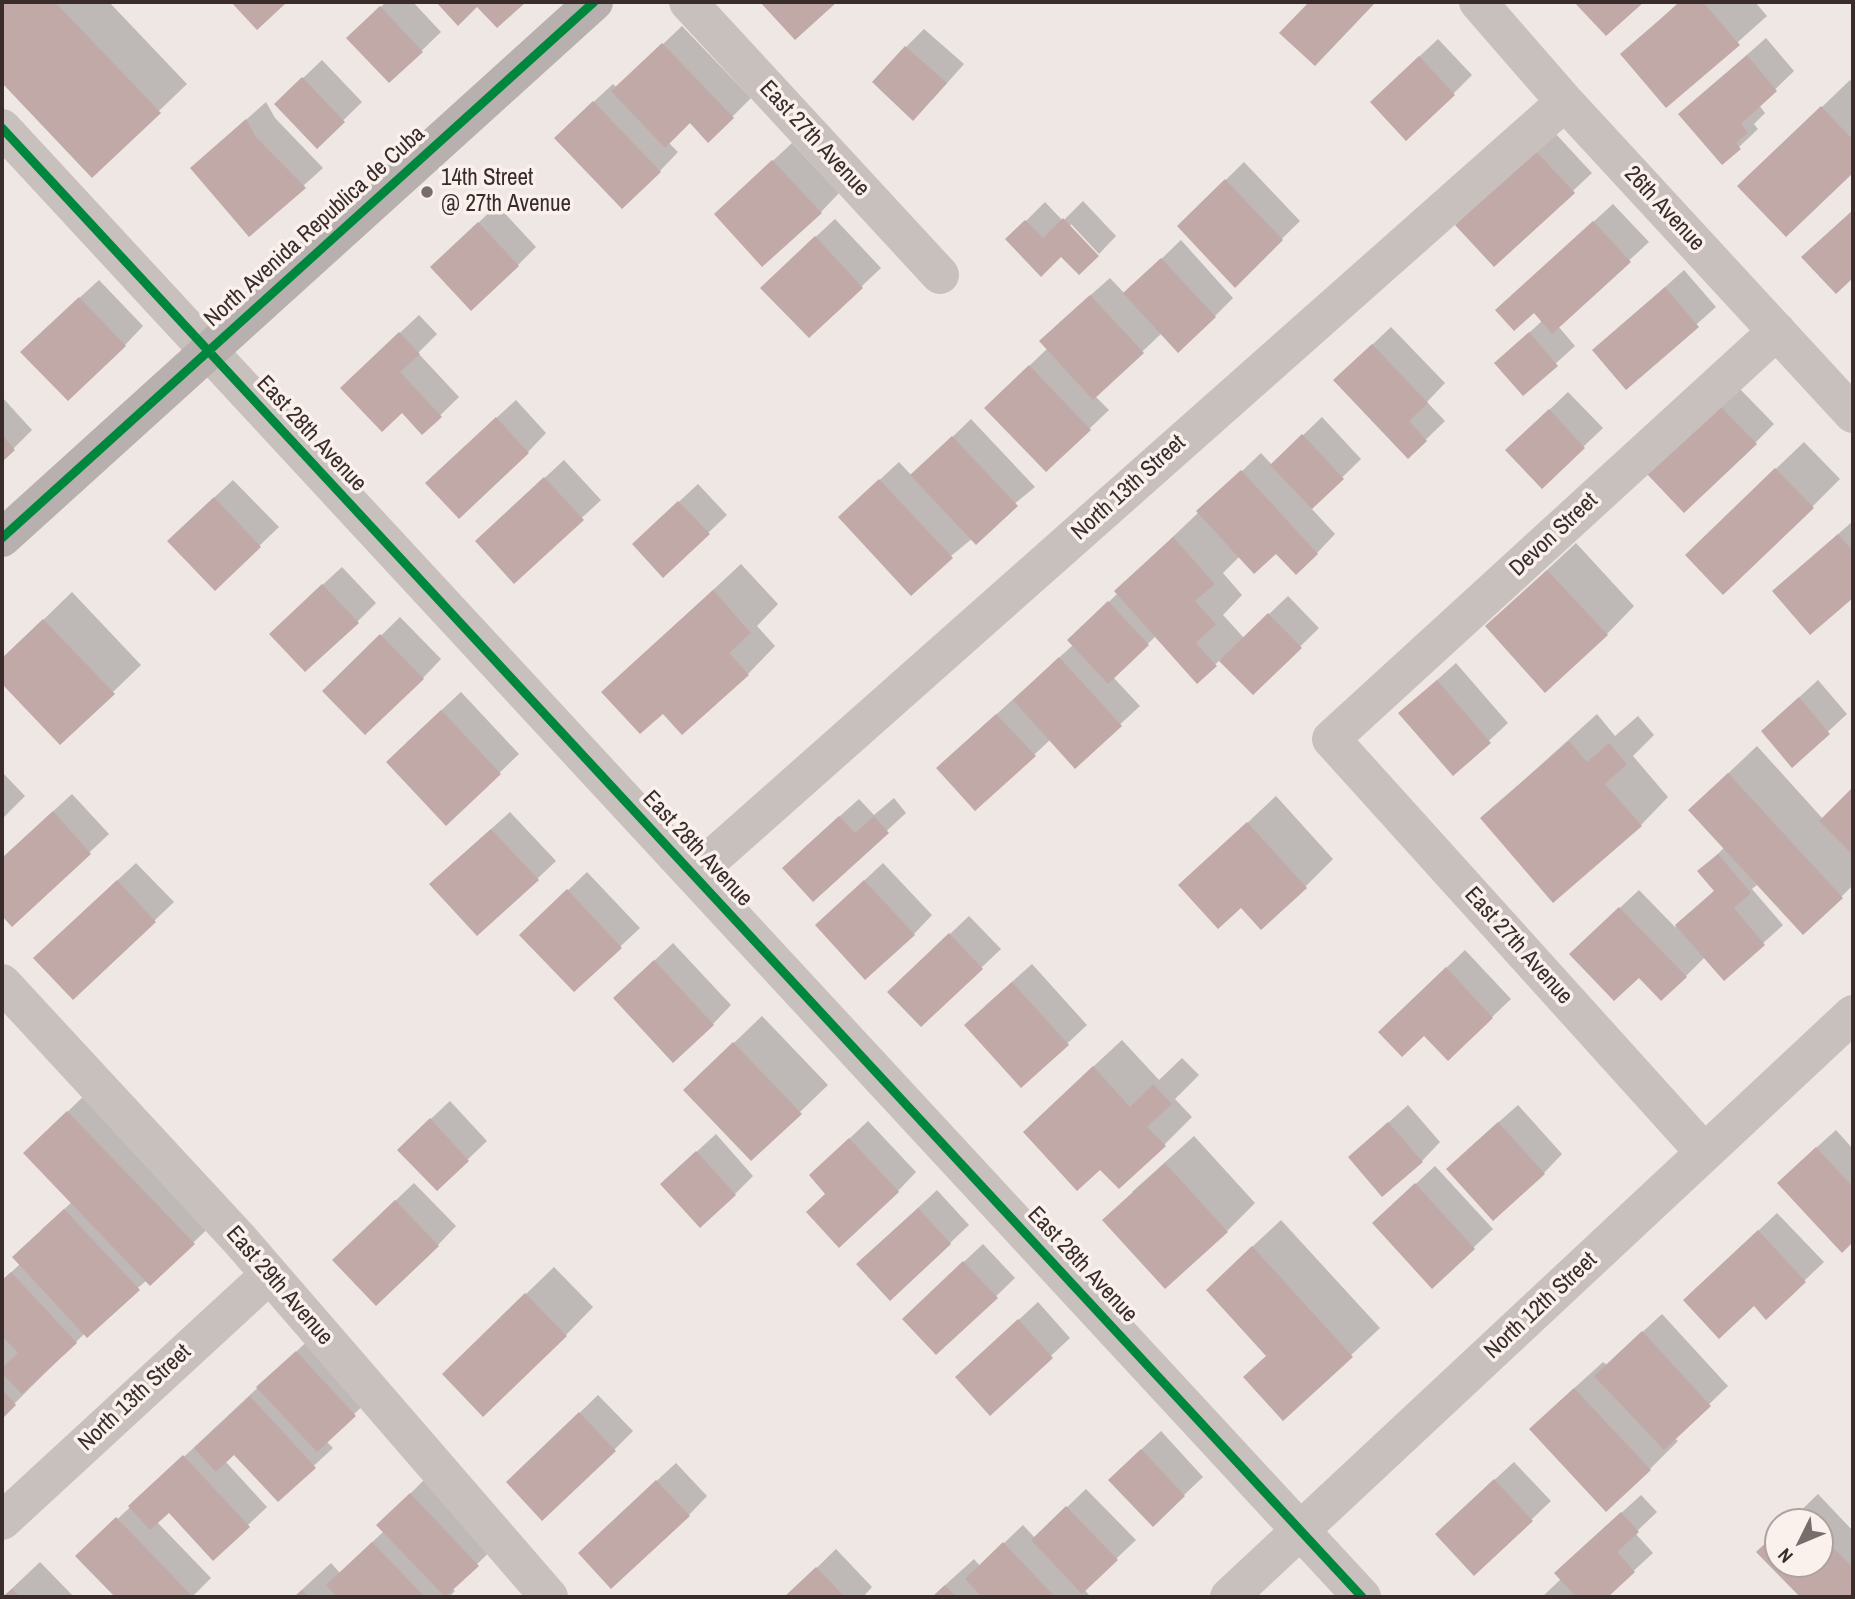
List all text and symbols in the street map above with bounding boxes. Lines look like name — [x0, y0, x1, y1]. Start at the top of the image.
street label: East 27th Avenue — [753, 75, 875, 203]
street label: North Avenida Republica de Cuba — [199, 121, 431, 333]
street label: 26th Avenue — [1618, 161, 1710, 257]
place label: 14th Street @ 27th Avenue — [441, 165, 571, 219]
marker: 14th Street @ 27th Avenue — [419, 184, 435, 200]
street label: East 28th Avenue — [250, 370, 372, 498]
street label: North 13th Street — [1066, 430, 1192, 546]
street label: Devon Street — [1504, 487, 1604, 583]
street label: East 28th Avenue — [636, 785, 758, 913]
street label: East 27th Avenue — [1458, 882, 1578, 1010]
street label: East 28th Avenue — [1021, 1201, 1143, 1329]
street label: East 29th Avenue — [220, 1221, 338, 1351]
street label: North 12th Street — [1479, 1247, 1603, 1365]
street label: North 13th Street — [73, 1339, 197, 1457]
north arrow — [1764, 1508, 1834, 1578]
text: N — [1772, 1543, 1798, 1569]

